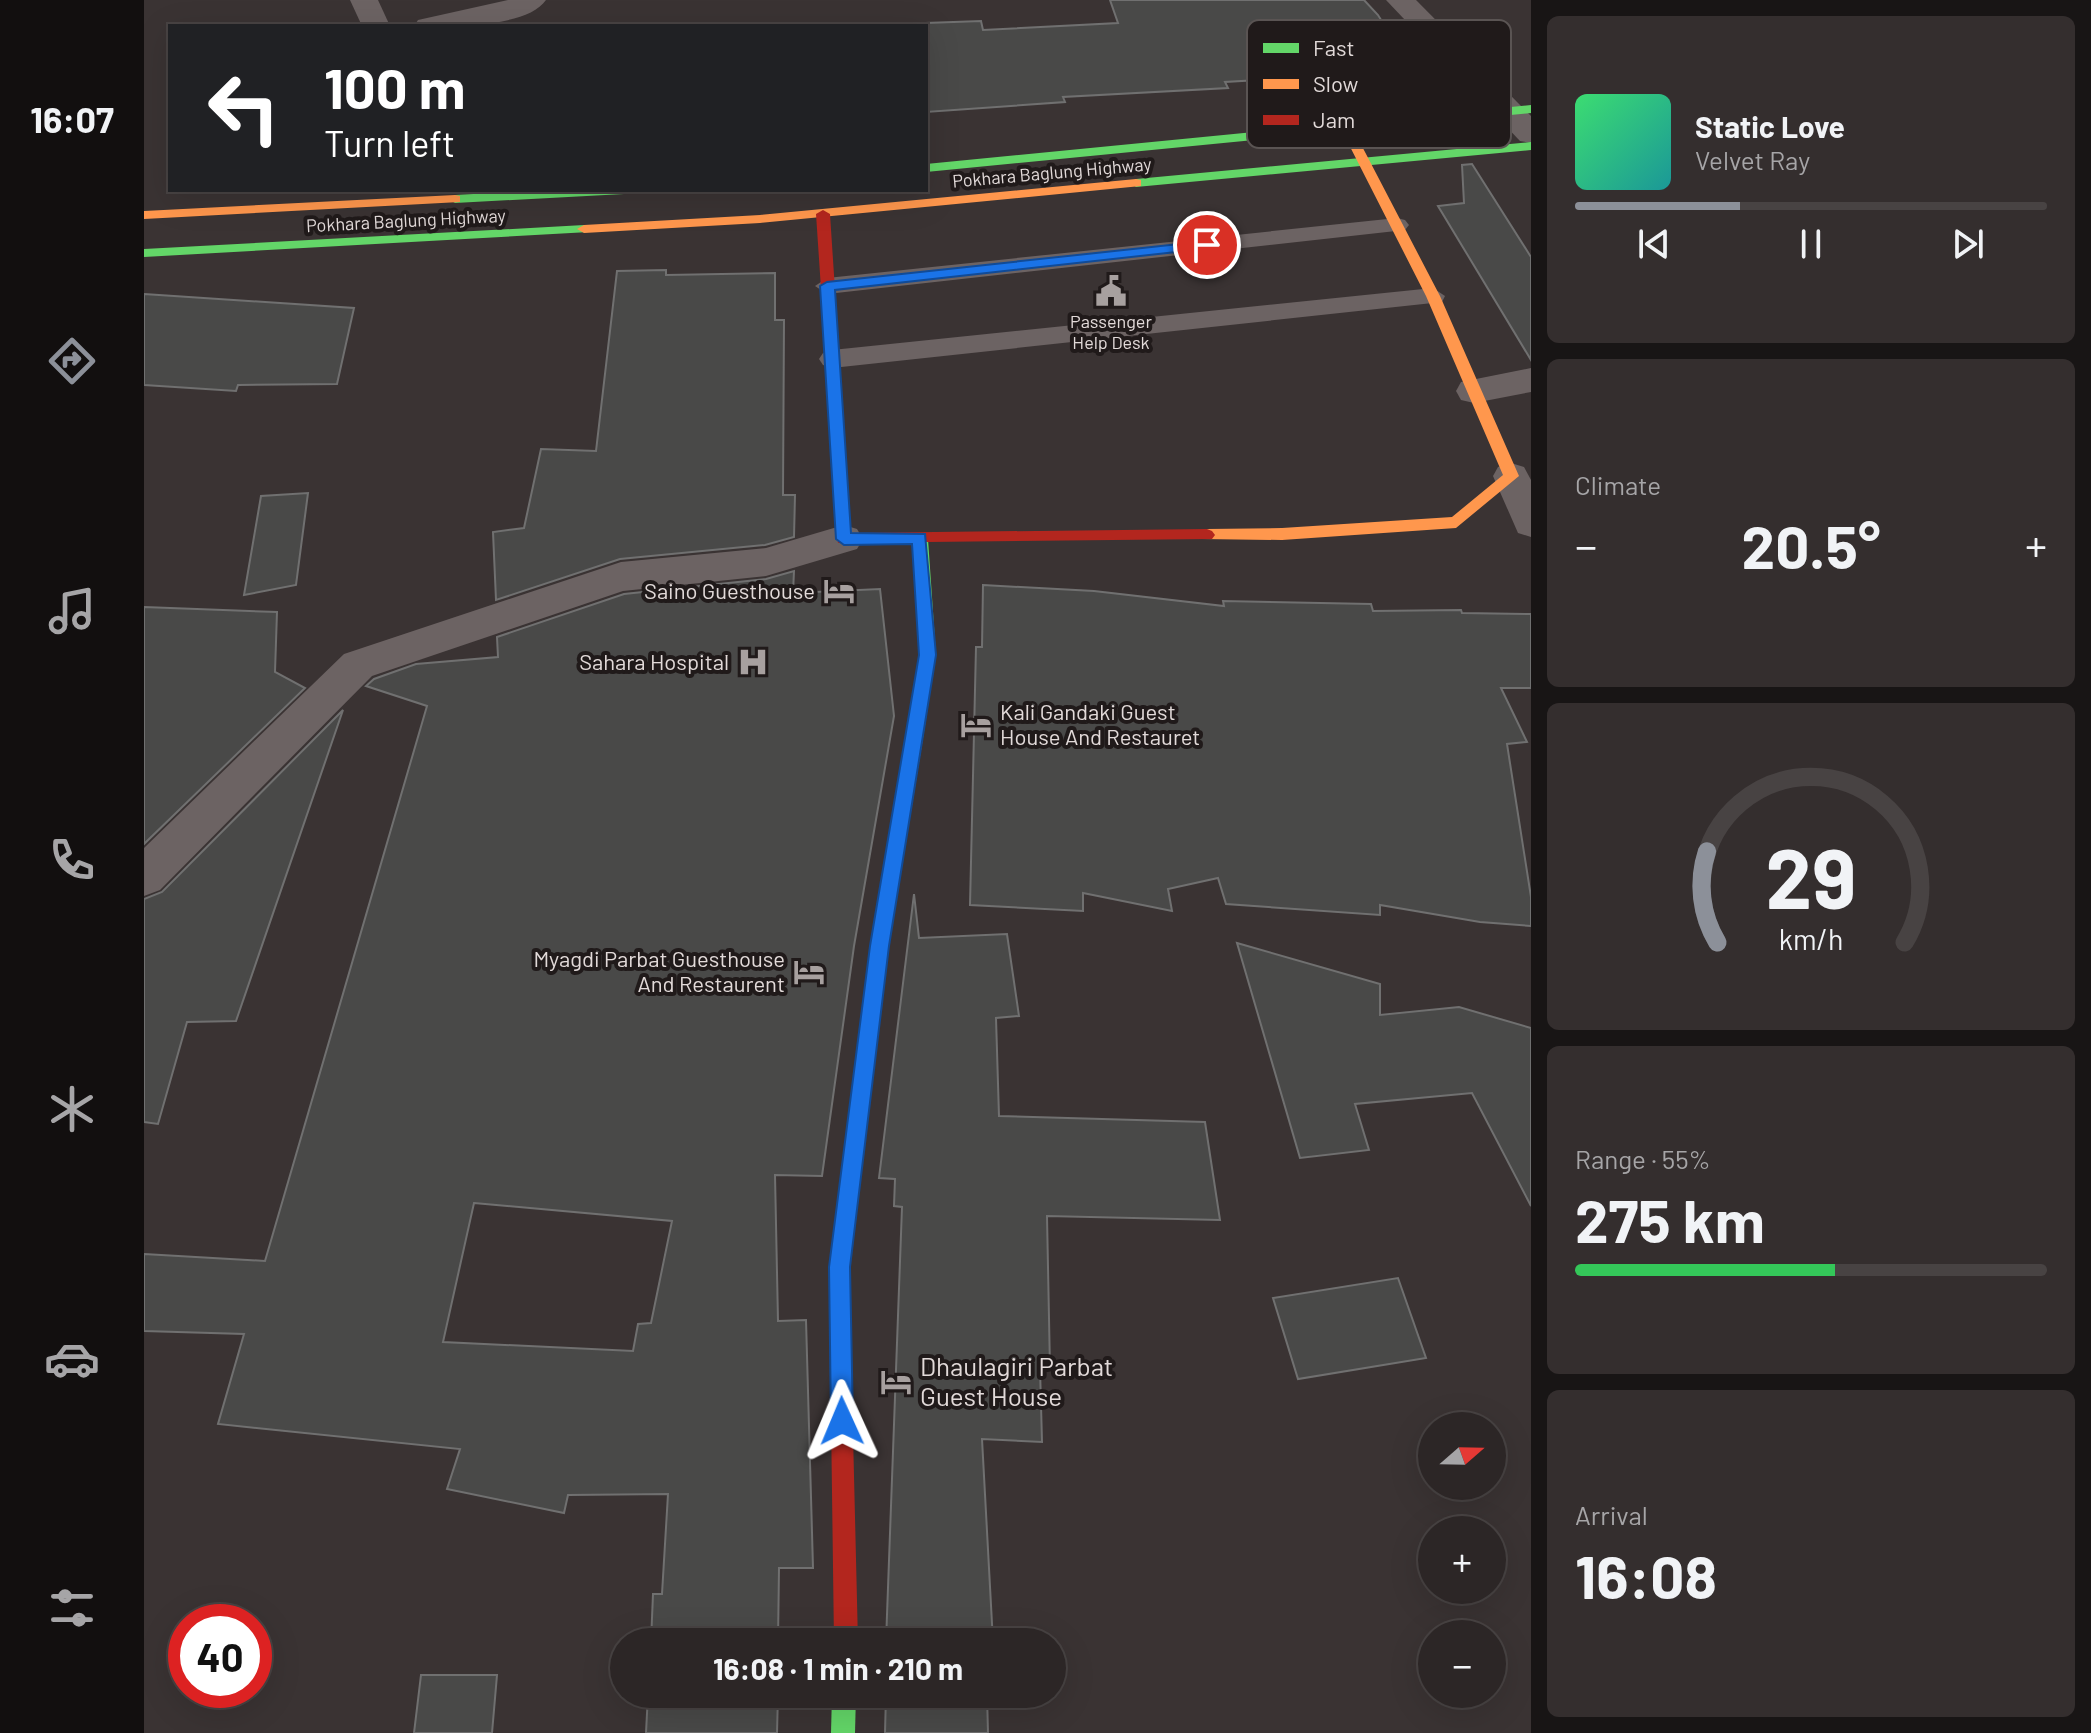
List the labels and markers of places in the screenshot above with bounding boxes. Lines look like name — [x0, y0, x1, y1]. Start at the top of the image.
pin — [1173, 211, 1241, 279]
public building icon: Passenger Help Desk — [1094, 274, 1128, 308]
place label: Passenger Help Desk — [1070, 310, 1152, 353]
hotel icon: Saino Guesthouse — [822, 574, 856, 608]
place label: Saino Guesthouse — [644, 577, 815, 603]
hospital icon: Sahara Hospital — [736, 645, 770, 679]
place label: Sahara Hospital — [579, 648, 729, 674]
place label: Kali Gandaki Guest House And Restauret — [1000, 698, 1200, 749]
hotel icon: Kali Gandaki Guest House And Restauret — [959, 708, 993, 742]
place label: Myagdi Parbat Guesthouse And Restaurent — [533, 945, 785, 996]
hotel icon: Myagdi Parbat Guesthouse And Restaurent — [792, 955, 826, 989]
place label: Dhaulagiri Parbat Guest House — [920, 1350, 1113, 1411]
hotel icon: Dhaulagiri Parbat Guest House — [879, 1365, 913, 1399]

